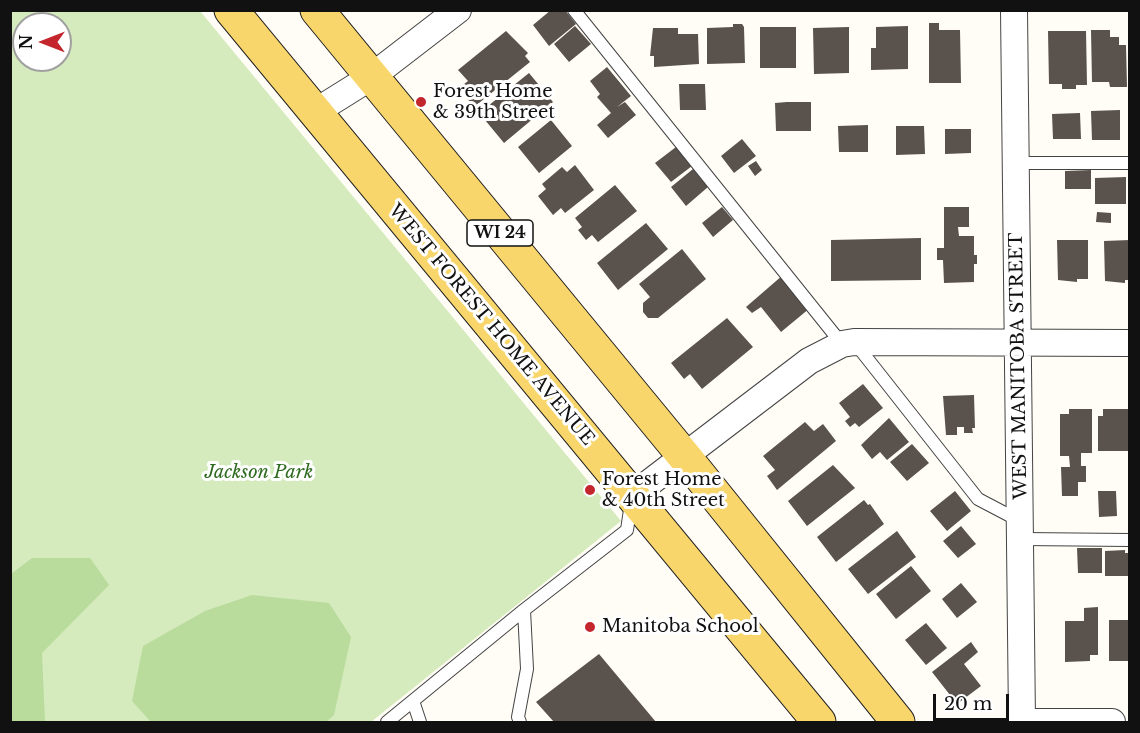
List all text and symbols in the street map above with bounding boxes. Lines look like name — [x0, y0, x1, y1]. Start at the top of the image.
north arrow — [12, 12, 72, 72]
text: N — [16, 34, 36, 50]
place label: Forest Home & 39th Street — [433, 81, 555, 124]
marker: Forest Home & 39th Street — [414, 95, 428, 109]
street label: WEST FOREST HOME AVENUE — [384, 200, 598, 450]
road number: WI 24 — [467, 220, 533, 246]
street label: WEST MANITOBA STREET — [1006, 232, 1032, 500]
park label: Jackson Park — [205, 462, 313, 484]
place label: Forest Home & 40th Street — [602, 469, 725, 512]
marker: Forest Home & 40th Street — [583, 483, 597, 497]
place label: Manitoba School — [602, 616, 759, 638]
marker: Manitoba School — [583, 620, 597, 634]
scale bar — [936, 682, 1012, 720]
text: 20 m — [944, 693, 992, 715]

